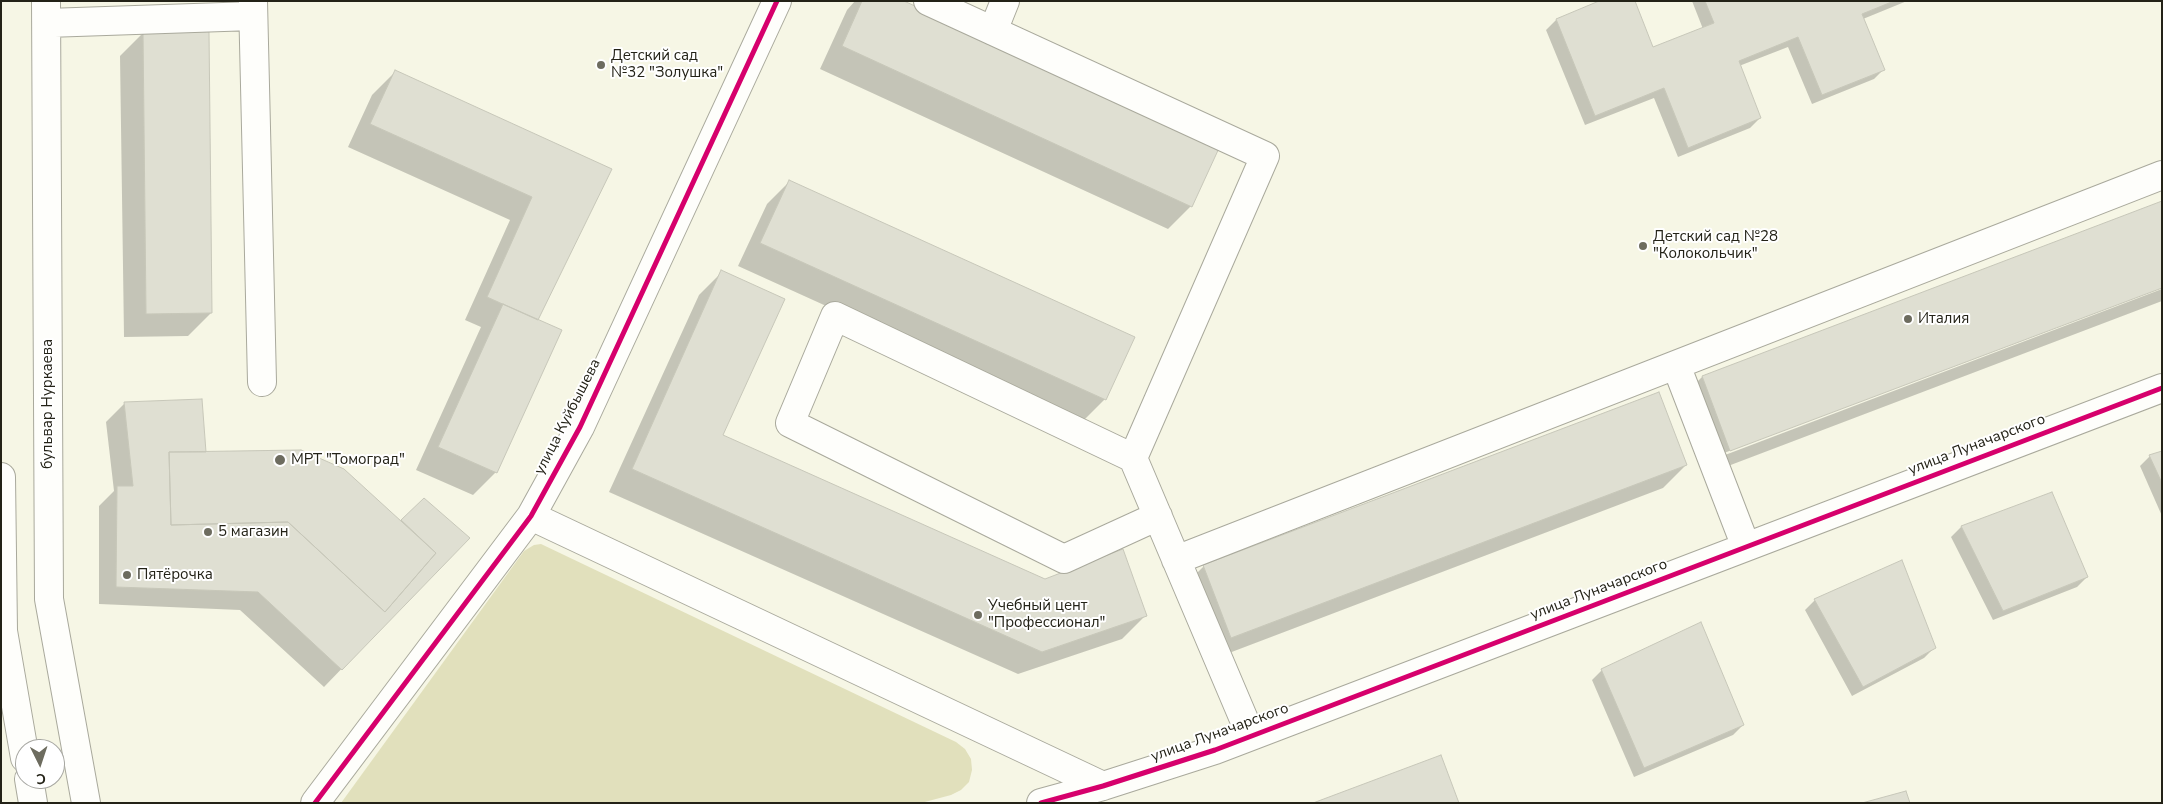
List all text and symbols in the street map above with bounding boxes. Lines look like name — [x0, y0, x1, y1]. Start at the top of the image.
place label: Детский сад №32 "Золушка" — [611, 47, 723, 82]
marker: Детский сад №32 "Золушка" — [595, 59, 607, 71]
place label: Детский сад №28 "Колокольчик" — [1653, 228, 1778, 263]
marker: Детский сад №28 "Колокольчик" — [1637, 240, 1649, 252]
place label: Италия — [1918, 310, 1969, 328]
marker: Италия — [1902, 313, 1914, 325]
street label: бульвар Нуркаева — [39, 339, 57, 469]
street label: улица Куйбышева — [531, 356, 605, 478]
street label: улица Луначарского — [1906, 411, 2048, 479]
place label: МРТ "Томоград" — [291, 451, 405, 469]
marker: МРТ "Томоград" — [273, 453, 287, 467]
place label: 5 магазин — [218, 523, 288, 541]
marker: 5 магазин — [202, 526, 214, 538]
street label: улица Луначарского — [1528, 556, 1670, 624]
place label: Пятёрочка — [137, 566, 213, 584]
marker: Пятёрочка — [121, 569, 133, 581]
place label: Учебный цент "Профессионал" — [988, 597, 1105, 632]
marker: Учебный цент "Профессионал" — [972, 609, 984, 621]
street label: улица Луначарского — [1149, 700, 1291, 766]
north arrow — [15, 739, 65, 789]
text: С — [36, 769, 46, 788]

